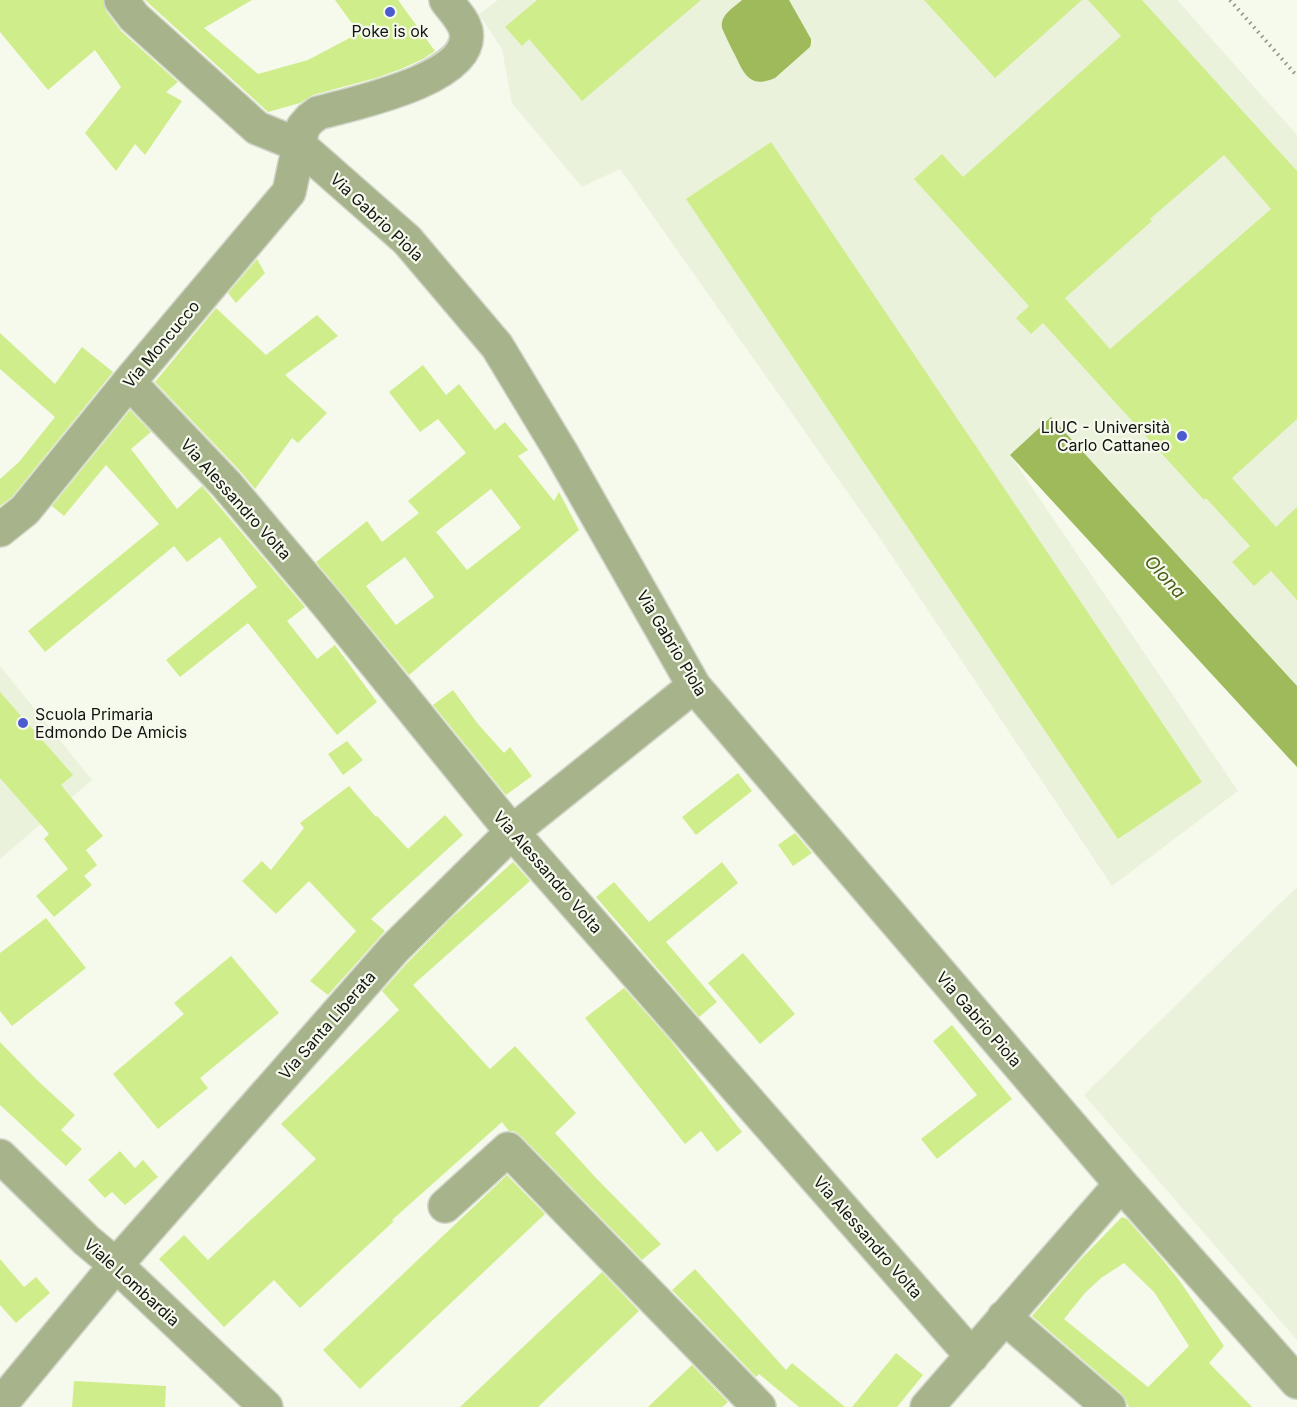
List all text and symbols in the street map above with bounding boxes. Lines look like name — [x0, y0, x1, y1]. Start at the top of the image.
marker: Poke is ok — [383, 5, 397, 19]
place label: Poke is ok — [351, 21, 429, 41]
street label: Via Gabrio Piola — [326, 169, 428, 265]
street label: Via Moncucco — [119, 296, 203, 392]
place label: LIUC - Università Carlo Cattaneo — [1041, 417, 1170, 455]
marker: LIUC - Università Carlo Cattaneo — [1175, 429, 1189, 443]
street label: Via Alessandro Volta — [176, 434, 296, 564]
water label: Olona — [1141, 551, 1190, 603]
street label: Via Gabrio Piola — [633, 586, 711, 700]
place label: Scuola Primaria Edmondo De Amicis — [35, 704, 187, 742]
marker: Scuola Primaria Edmondo De Amicis — [16, 716, 30, 730]
street label: Via Alessandro Volta — [489, 807, 607, 937]
street label: Via Santa Liberata — [274, 967, 380, 1083]
street label: Via Gabrio Piola — [932, 967, 1026, 1071]
street label: Via Alessandro Volta — [809, 1172, 927, 1302]
street label: Viale Lombardia — [80, 1234, 184, 1330]

